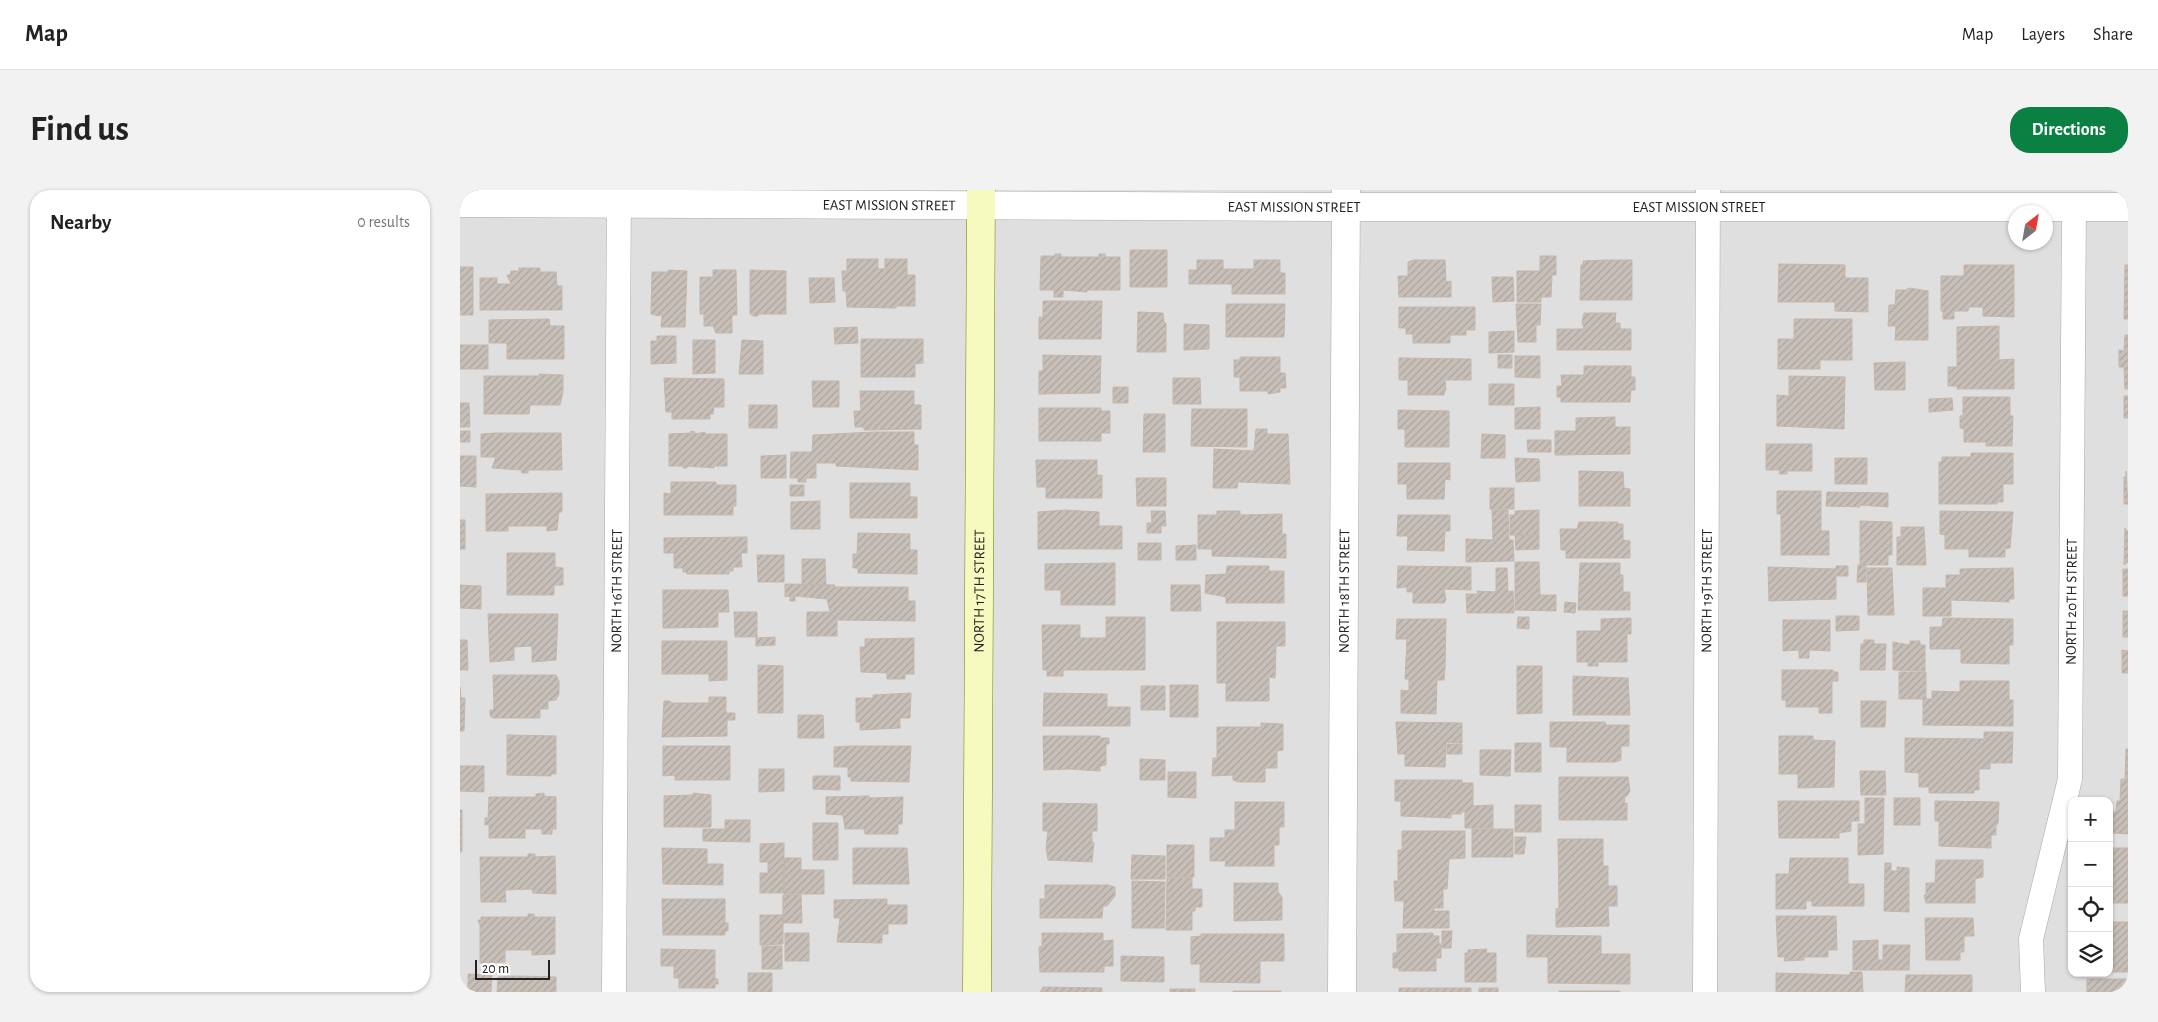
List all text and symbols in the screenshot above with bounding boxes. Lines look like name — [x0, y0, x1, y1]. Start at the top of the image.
text: Map — [25, 22, 68, 46]
text: Map — [1962, 26, 1993, 44]
text: Layers — [2021, 26, 2065, 44]
text: Share — [2093, 26, 2133, 44]
button: Directions — [2010, 107, 2128, 153]
text: Find us — [30, 112, 129, 147]
street label: EAST MISSION STREET — [822, 197, 956, 213]
street label: EAST MISSION STREET — [1227, 199, 1361, 215]
street label: EAST MISSION STREET — [1632, 200, 1766, 215]
north arrow — [2008, 205, 2053, 250]
text: Nearby — [50, 212, 111, 233]
text: 0 results — [357, 214, 410, 230]
street label: NORTH 16TH STREET — [609, 528, 624, 653]
street label: NORTH 18TH STREET — [1336, 528, 1352, 653]
street label: NORTH 19TH STREET — [1699, 528, 1714, 653]
street label: NORTH 17TH STREET — [971, 529, 987, 653]
street label: NORTH 20TH STREET — [2063, 538, 2079, 665]
map controls — [2068, 797, 2113, 977]
button: + — [2068, 797, 2113, 842]
button: − — [2068, 842, 2113, 887]
button: locate — [2068, 887, 2113, 932]
button: layers — [2068, 932, 2113, 977]
scale bar — [475, 957, 550, 980]
text: 20 m — [482, 962, 509, 976]

